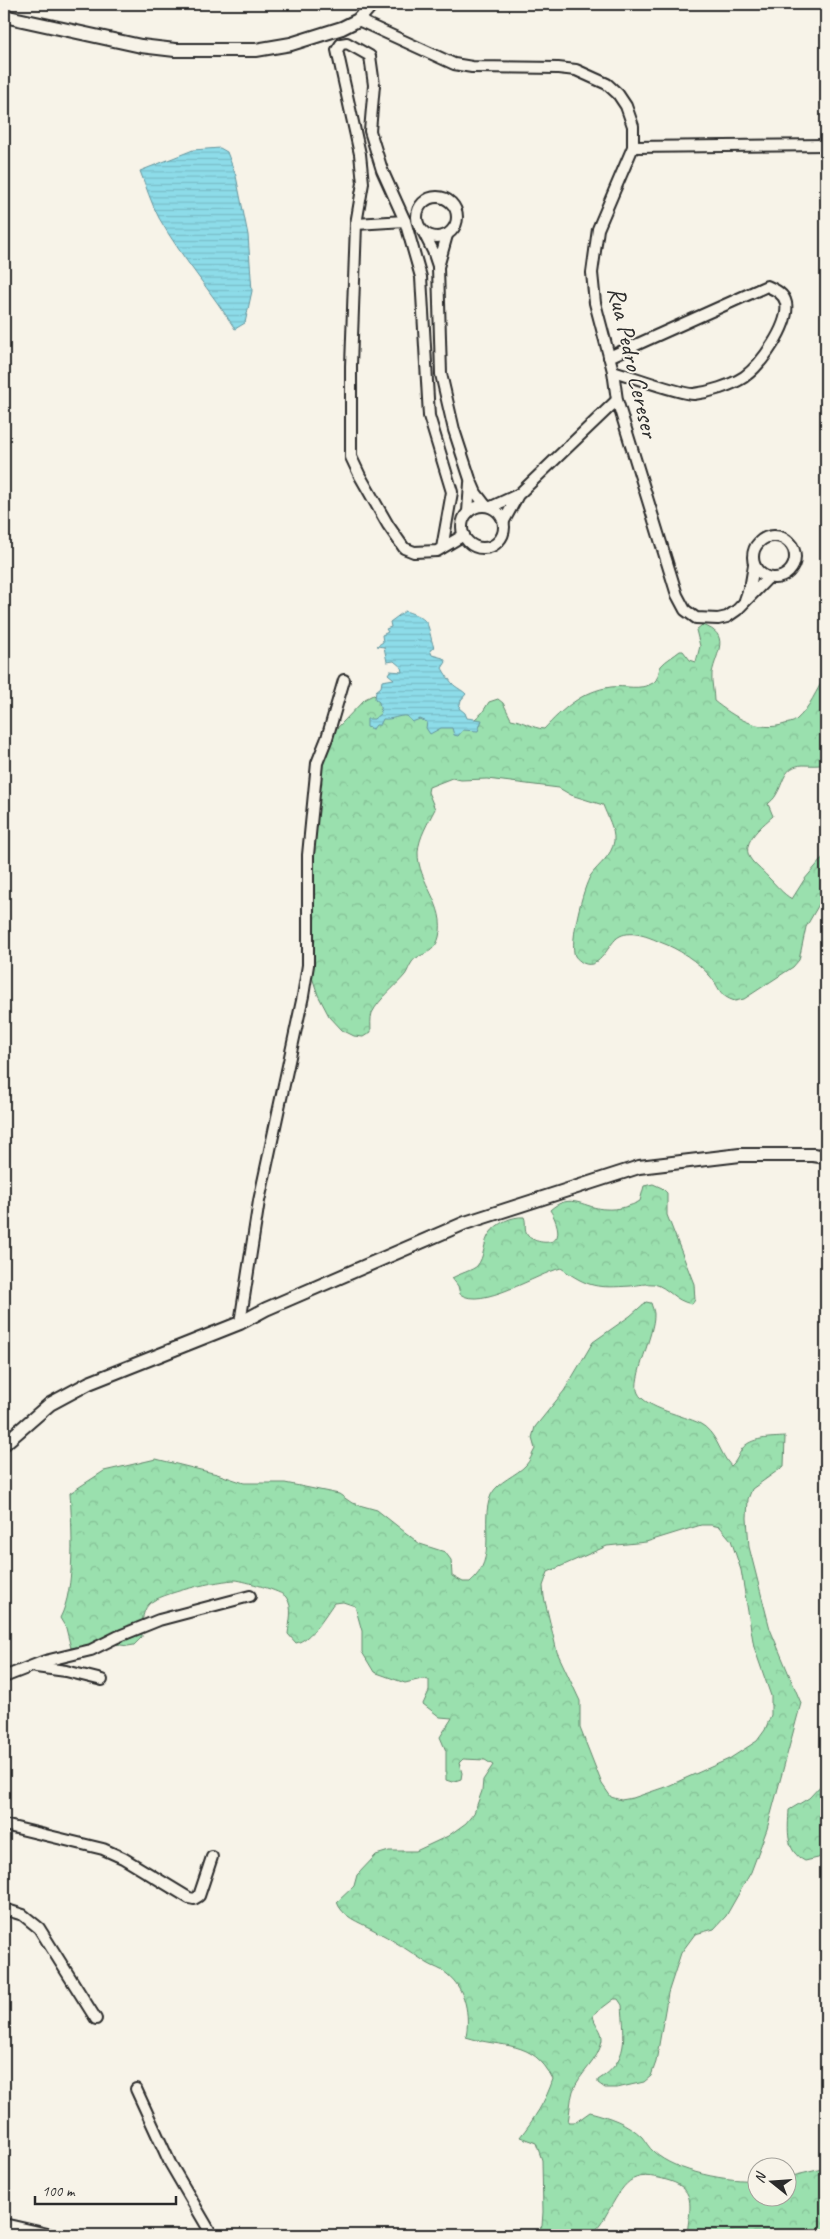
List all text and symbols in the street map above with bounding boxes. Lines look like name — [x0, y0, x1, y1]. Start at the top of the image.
street label: Rua Pedro Cereser — [600, 284, 666, 443]
north arrow — [748, 2156, 798, 2206]
text: N — [751, 2169, 770, 2185]
scale bar — [35, 2174, 176, 2206]
text: 100 m — [42, 2182, 76, 2201]

